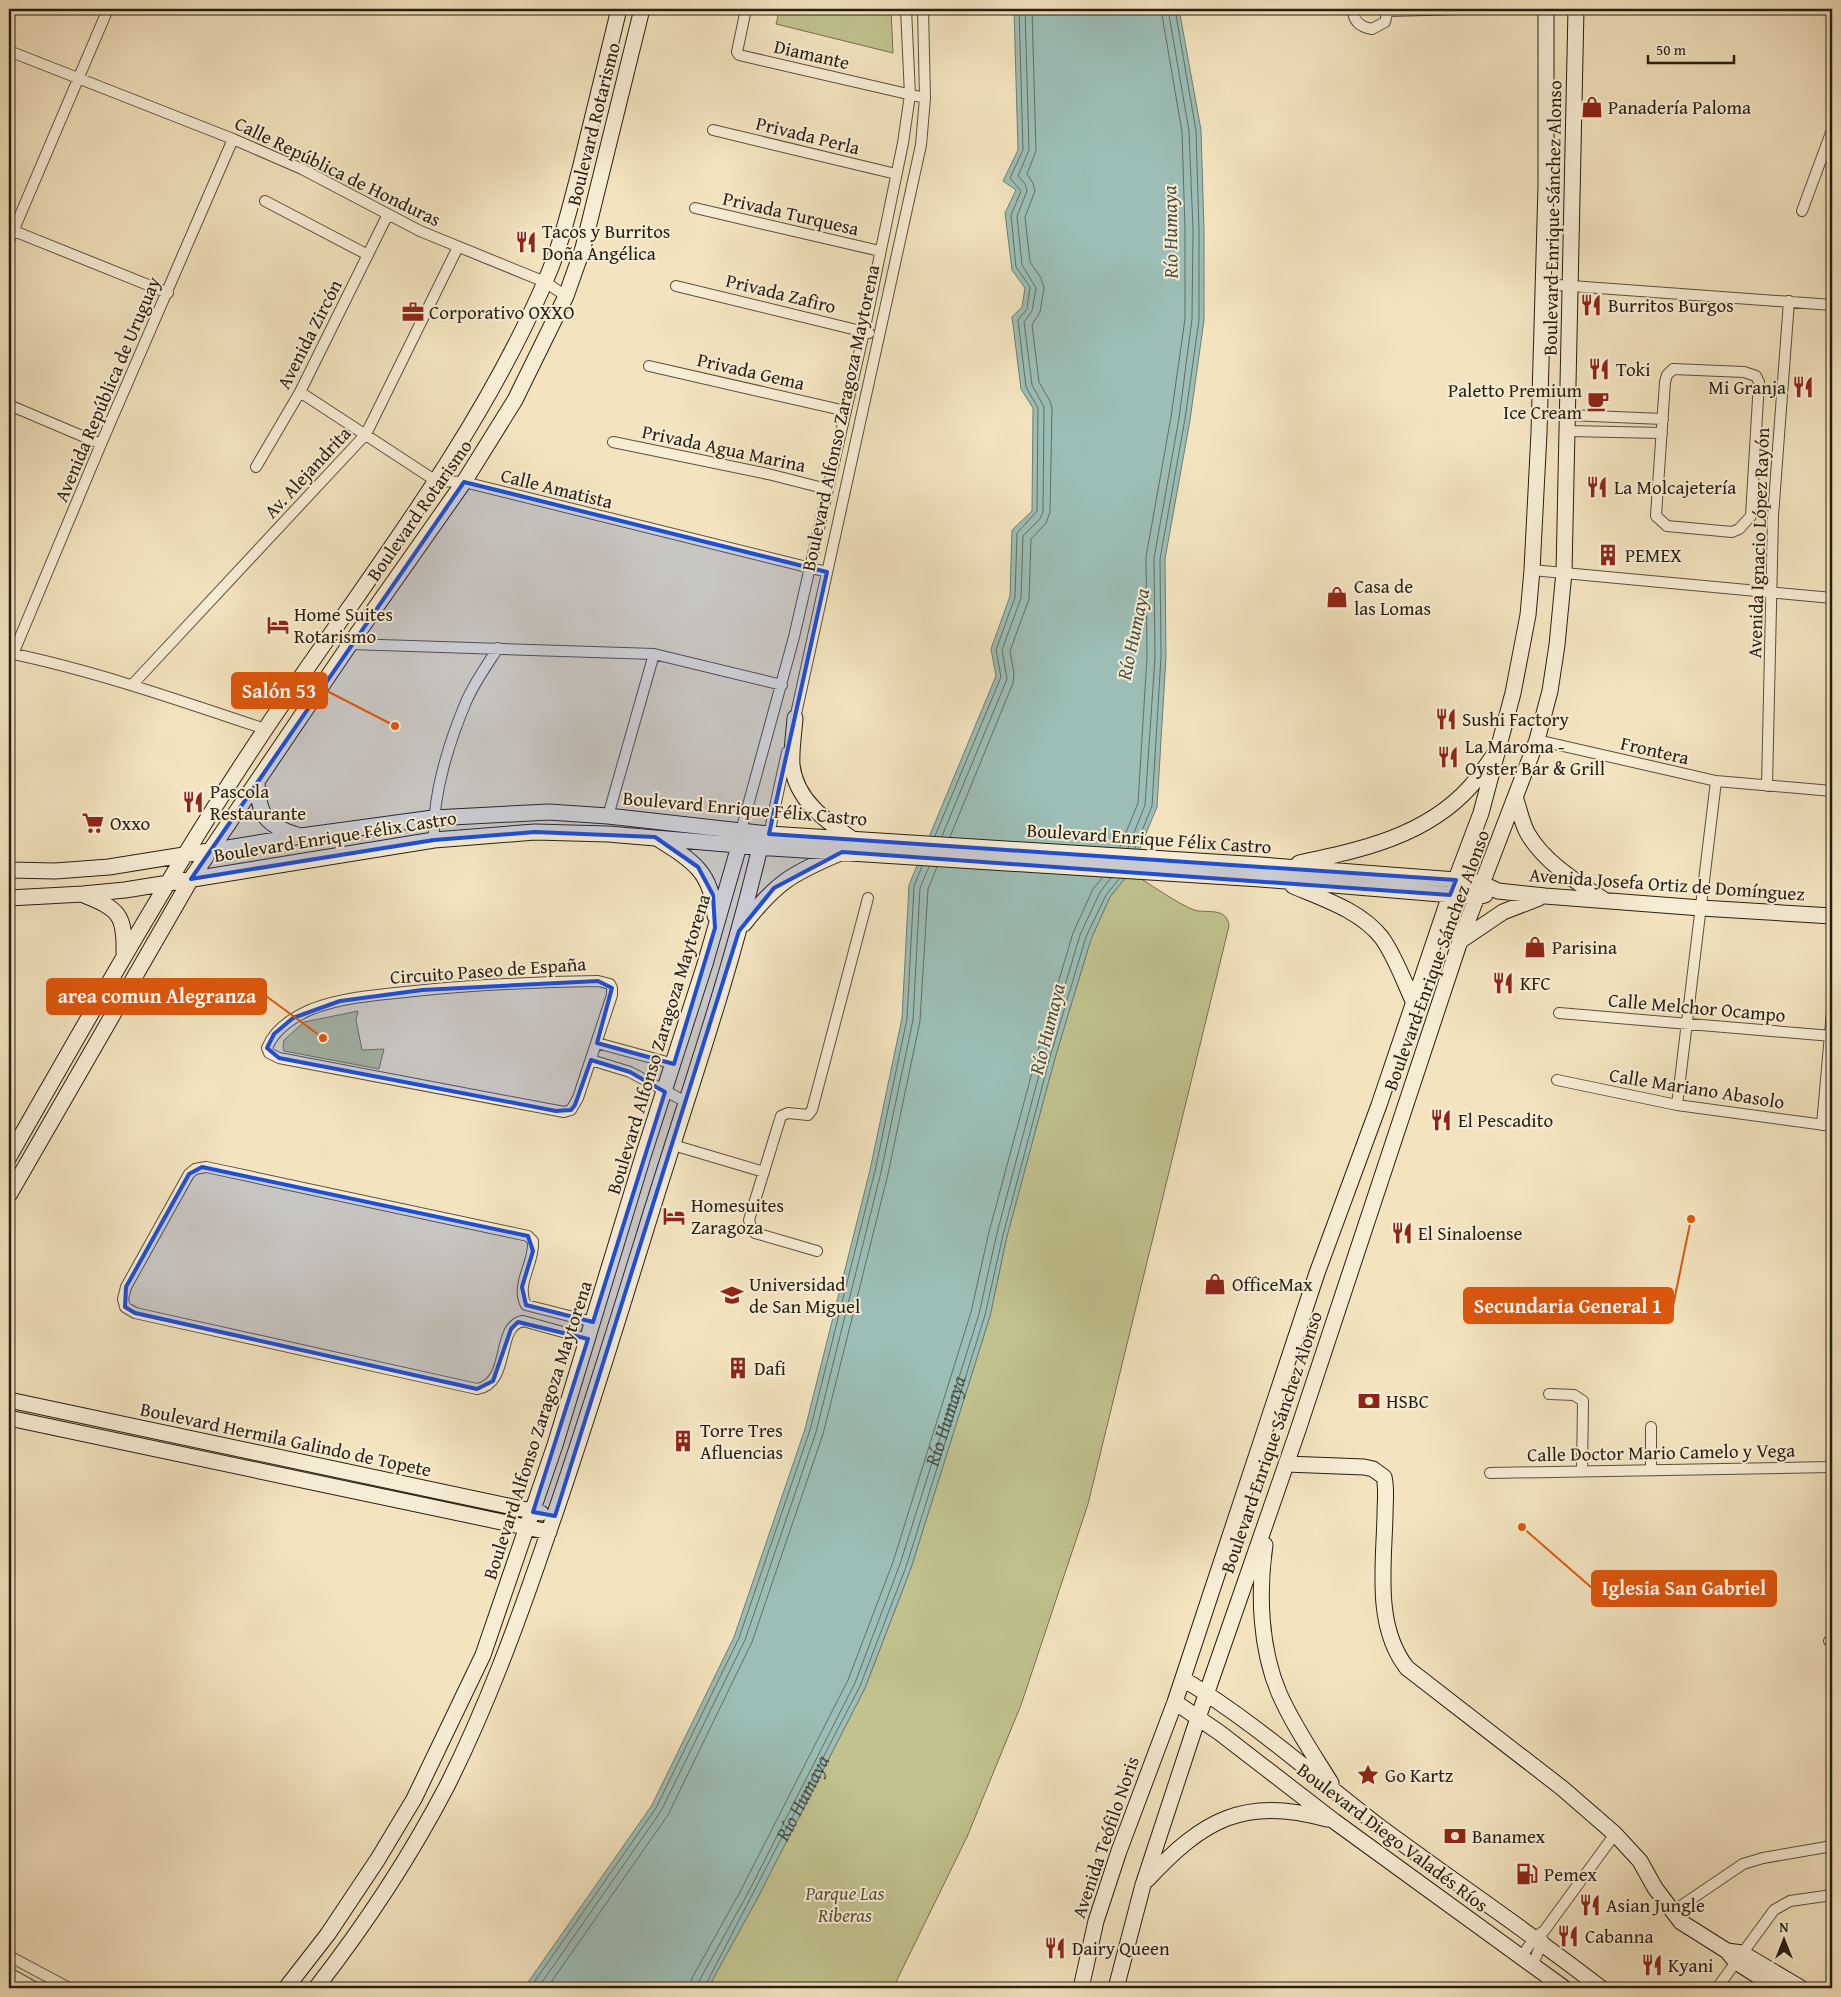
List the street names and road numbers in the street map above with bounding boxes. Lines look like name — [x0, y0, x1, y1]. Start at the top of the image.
street label: Diamante — [772, 32, 853, 76]
street label: Boulevard Rotarismo — [559, 39, 627, 209]
street label: Boulevard Enrique Sánchez Alonso — [1536, 80, 1568, 356]
street label: Calle República de Honduras — [230, 109, 446, 233]
street label: Privada Perla — [753, 109, 863, 161]
street label: Privada Turquesa — [720, 184, 862, 242]
street label: Boulevard Alfonso Zaragoza Maytorena — [794, 262, 886, 574]
street label: Privada Zafiro — [723, 266, 839, 320]
street label: Avenida República de Uruguay — [47, 271, 167, 506]
street label: Avenida Zircón — [269, 274, 349, 394]
street label: Privada Gema — [695, 345, 807, 397]
street label: Privada Agua Marina — [640, 417, 808, 479]
street label: Av. Alejandrita — [257, 420, 357, 524]
street label: Avenida Ignacio López Rayón — [1740, 427, 1776, 659]
street label: Boulevard Rotarismo — [360, 433, 478, 587]
street label: Calle Amatista — [498, 461, 616, 515]
street label: Frontera — [1618, 729, 1692, 771]
street label: Boulevard Enrique Félix Castro — [622, 783, 868, 833]
street label: Boulevard Enrique Félix Castro — [212, 803, 458, 869]
street label: Boulevard Enrique Félix Castro — [1026, 815, 1272, 861]
street label: Boulevard Enrique Sánchez Alonso — [1376, 826, 1496, 1094]
street label: Avenida Josefa Ortiz de Domínguez — [1528, 860, 1806, 908]
street label: Boulevard Alfonso Zaragoza Maytorena — [599, 890, 717, 1198]
street label: Circuito Paseo de España — [389, 949, 587, 991]
street label: Calle Melchor Ocampo — [1607, 985, 1787, 1029]
street label: Calle Mariano Abasolo — [1607, 1060, 1787, 1116]
street label: Boulevard Alfonso Zaragoza Maytorena — [475, 1277, 599, 1583]
street label: Boulevard Enrique Sánchez Alonso — [1213, 1307, 1329, 1577]
street label: Boulevard Hermila Galindo de Topete — [138, 1394, 434, 1484]
street label: Calle Doctor Mario Camelo y Vega — [1527, 1436, 1795, 1468]
street label: Avenida Teófilo Noris — [1064, 1752, 1146, 1922]
street label: Boulevard Diego Valadés Ríos — [1292, 1756, 1494, 1918]

